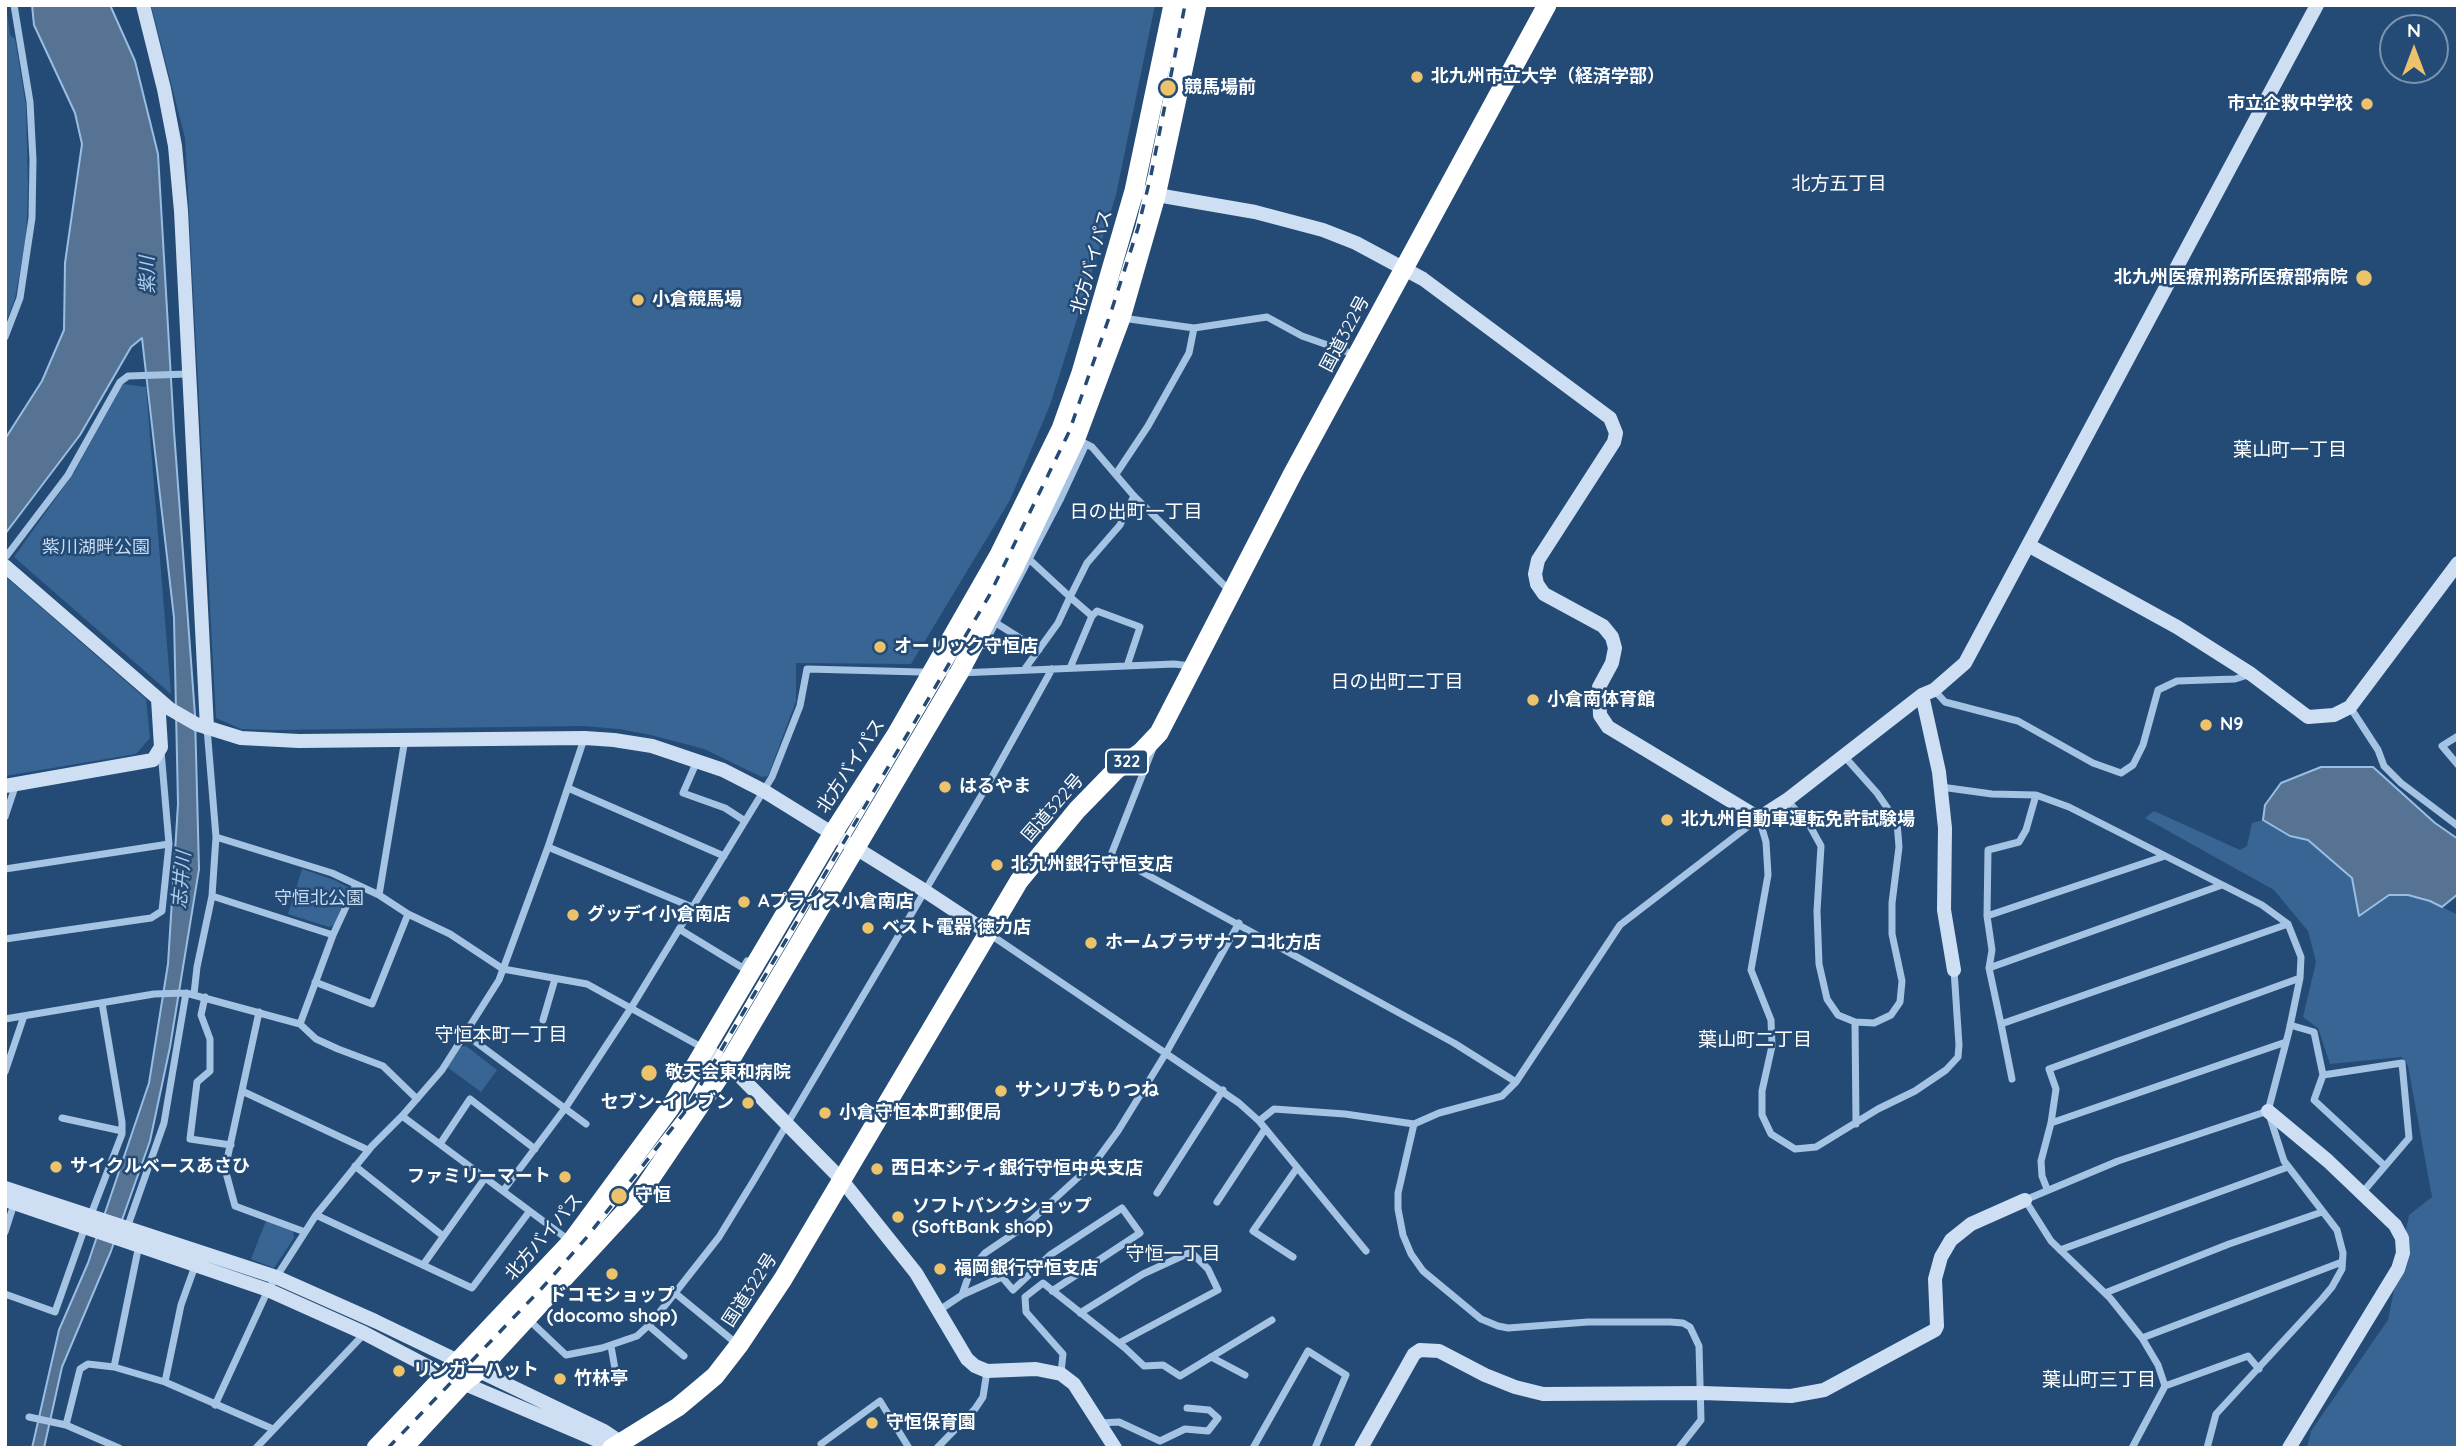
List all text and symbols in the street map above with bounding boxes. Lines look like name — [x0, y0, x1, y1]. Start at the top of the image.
north arrow — [2379, 14, 2449, 84]
text: N — [2407, 18, 2421, 42]
place label: 北九州市立大学（経済学部） — [1431, 66, 1665, 88]
marker: 北九州市立大学（経済学部） — [1409, 69, 1425, 85]
place label: 競馬場前 — [1184, 77, 1256, 99]
marker: 競馬場前 — [1158, 78, 1178, 98]
place label: 市立企救中学校 — [2227, 93, 2353, 115]
marker: 市立企救中学校 — [2359, 96, 2375, 112]
district label: 北方五丁目 — [1792, 173, 1886, 195]
street label: 北方バイパス — [1067, 207, 1117, 317]
water label: 紫川 — [136, 256, 160, 294]
place label: 北九州医療刑務所医療部病院 — [2114, 267, 2348, 289]
marker: 北九州医療刑務所医療部病院 — [2354, 268, 2374, 288]
place label: 小倉競馬場 — [652, 289, 742, 311]
marker: 小倉競馬場 — [630, 292, 646, 308]
street label: 国道322号 — [1316, 292, 1374, 376]
district label: 葉山町一丁目 — [2233, 439, 2347, 461]
district label: 日の出町一丁目 — [1070, 501, 1202, 523]
park label: 紫川湖畔公園 — [42, 537, 150, 559]
place label: オーリック守恒店 — [894, 636, 1038, 658]
marker: オーリック守恒店 — [872, 639, 888, 655]
district label: 日の出町二丁目 — [1331, 671, 1463, 693]
place label: 小倉南体育館 — [1547, 689, 1655, 711]
marker: 小倉南体育館 — [1525, 692, 1541, 708]
place label: N9 — [2220, 714, 2243, 736]
street label: 北方バイパス — [813, 715, 889, 817]
marker: N9 — [2198, 717, 2214, 733]
road number: 322 — [1106, 750, 1148, 775]
street label: 国道322号 — [1017, 769, 1089, 847]
place label: はるやま — [959, 776, 1031, 798]
marker: はるやま — [937, 779, 953, 795]
place label: 北九州自動車運転免許試験場 — [1681, 809, 1915, 831]
marker: 北九州自動車運転免許試験場 — [1659, 812, 1675, 828]
water label: 志井川 — [168, 851, 196, 909]
place label: 北九州銀行守恒支店 — [1011, 854, 1173, 876]
marker: 北九州銀行守恒支店 — [989, 857, 1005, 873]
park label: 守恒北公園 — [274, 888, 364, 910]
place label: Aプライス小倉南店 — [758, 891, 914, 913]
marker: Aプライス小倉南店 — [736, 894, 752, 910]
place label: グッデイ小倉南店 — [587, 904, 731, 926]
marker: グッデイ小倉南店 — [565, 907, 581, 923]
place label: ベスト電器 徳力店 — [882, 917, 1031, 939]
marker: ベスト電器 徳力店 — [860, 920, 876, 936]
place label: ホームプラザナフコ北方店 — [1105, 932, 1321, 954]
marker: ホームプラザナフコ北方店 — [1083, 935, 1099, 951]
district label: 守恒本町一丁目 — [435, 1024, 567, 1046]
district label: 葉山町二丁目 — [1698, 1029, 1812, 1051]
place label: 敬天会東和病院 — [665, 1062, 791, 1084]
marker: 敬天会東和病院 — [639, 1063, 659, 1083]
place label: サンリブもりつね — [1015, 1080, 1159, 1102]
marker: サンリブもりつね — [993, 1083, 1009, 1099]
place label: セブン-イレブン — [601, 1092, 734, 1114]
marker: セブン-イレブン — [740, 1095, 756, 1111]
place label: 小倉守恒本町郵便局 — [839, 1102, 1001, 1124]
marker: 小倉守恒本町郵便局 — [817, 1105, 833, 1121]
place label: サイクルベースあさひ — [70, 1156, 250, 1178]
place label: 西日本シティ銀行守恒中央支店 — [891, 1158, 1143, 1180]
marker: サイクルベースあさひ — [48, 1159, 64, 1175]
marker: 西日本シティ銀行守恒中央支店 — [869, 1161, 885, 1177]
place label: ファミリーマート — [407, 1166, 551, 1188]
marker: ファミリーマート — [557, 1169, 573, 1185]
place label: 守恒 — [635, 1185, 671, 1207]
marker: 守恒 — [609, 1186, 629, 1206]
street label: 北方バイパス — [500, 1189, 588, 1285]
place label: ソフトバンクショップ (SoftBank shop) — [912, 1196, 1092, 1238]
marker: ソフトバンクショップ (SoftBank shop) — [890, 1209, 906, 1225]
district label: 守恒一丁目 — [1126, 1243, 1220, 1265]
street label: 国道322号 — [718, 1249, 782, 1331]
place label: 福岡銀行守恒支店 — [954, 1258, 1098, 1280]
marker: 福岡銀行守恒支店 — [932, 1261, 948, 1277]
marker: ドコモショップ (docomo shop) — [604, 1266, 620, 1282]
place label: ドコモショップ (docomo shop) — [547, 1285, 677, 1328]
place label: リンガーハット — [413, 1360, 539, 1382]
marker: リンガーハット — [391, 1363, 407, 1379]
place label: 竹林亭 — [574, 1368, 628, 1390]
district label: 葉山町三丁目 — [2042, 1369, 2156, 1391]
marker: 竹林亭 — [552, 1371, 568, 1387]
place label: 守恒保育園 — [886, 1412, 976, 1434]
marker: 守恒保育園 — [864, 1415, 880, 1431]

